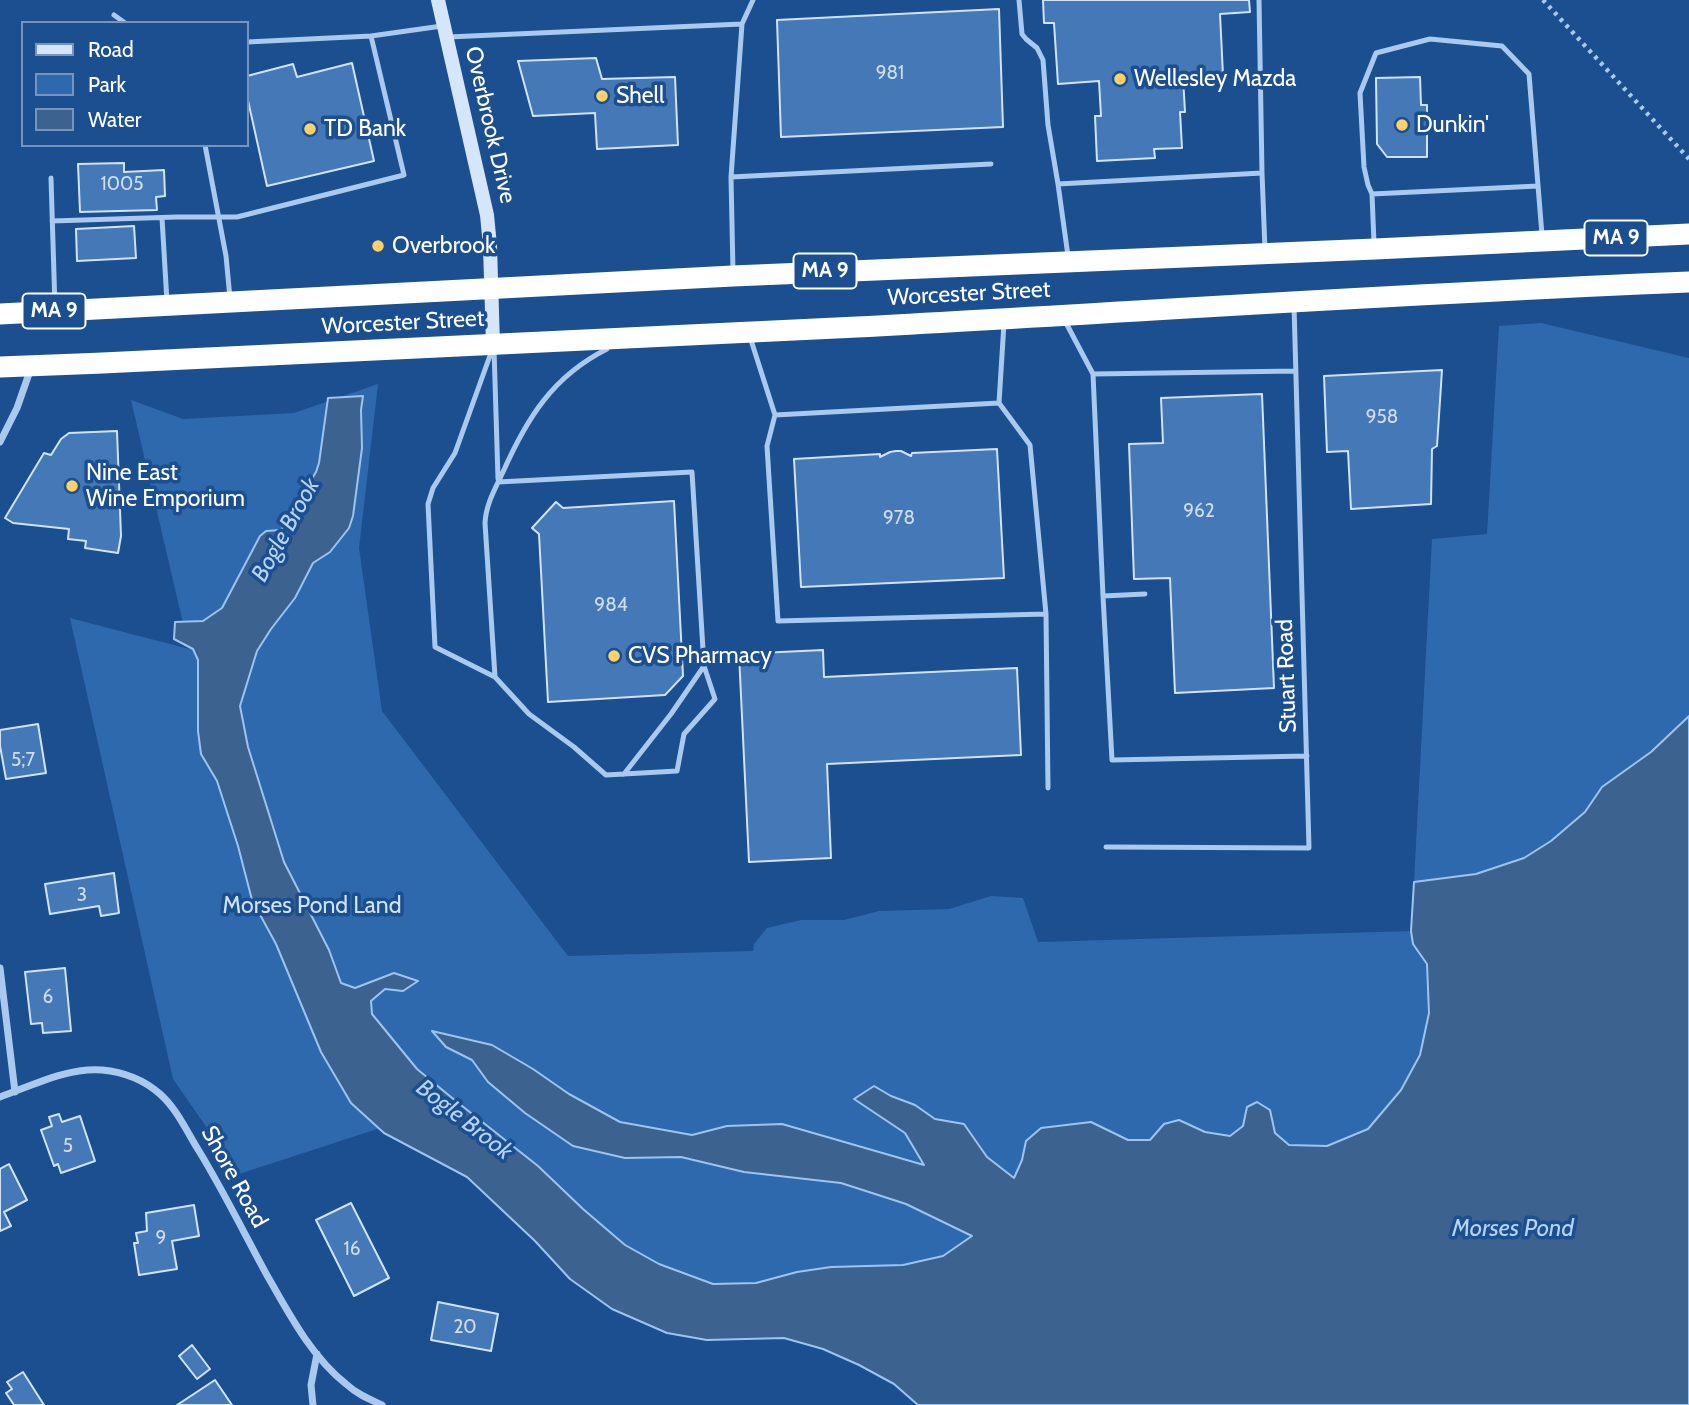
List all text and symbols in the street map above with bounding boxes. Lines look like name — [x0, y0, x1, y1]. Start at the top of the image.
legend — [21, 21, 248, 147]
text: Road — [88, 37, 134, 62]
street label: Overbrook Drive — [459, 44, 521, 206]
house number: 981 — [876, 62, 904, 84]
place label: Wellesley Mazda — [1134, 65, 1296, 93]
marker: Wellesley Mazda — [1112, 71, 1128, 87]
text: Park — [88, 72, 126, 97]
place label: Shell — [616, 82, 664, 110]
marker: Shell — [594, 88, 610, 104]
text: Water — [88, 107, 141, 132]
place label: Dunkin' — [1416, 111, 1489, 139]
place label: TD Bank — [324, 115, 406, 143]
marker: Dunkin' — [1394, 117, 1410, 133]
marker: TD Bank — [302, 121, 318, 137]
house number: 1005 — [101, 173, 143, 195]
road number: MA 9 — [1584, 220, 1648, 256]
place label: Overbrook — [392, 232, 495, 260]
marker: Overbrook — [370, 238, 386, 254]
road number: MA 9 — [794, 254, 856, 288]
street label: Worcester Street — [887, 276, 1051, 312]
road number: MA 9 — [22, 294, 86, 328]
street label: Worcester Street — [321, 305, 485, 341]
house number: 958 — [1366, 406, 1398, 428]
place label: Nine East Wine Emporium — [86, 459, 245, 513]
water label: Bogle Brook — [246, 473, 326, 587]
marker: Nine East Wine Emporium — [64, 478, 80, 494]
house number: 962 — [1183, 500, 1215, 522]
house number: 978 — [883, 507, 915, 529]
house number: 984 — [594, 594, 628, 616]
street label: Stuart Road — [1271, 619, 1303, 733]
place label: CVS Pharmacy — [628, 642, 772, 670]
marker: CVS Pharmacy — [606, 648, 622, 664]
house number: 5;7 — [11, 749, 35, 771]
house number: 3 — [77, 884, 87, 906]
park label: Morses Pond Land — [223, 892, 401, 920]
house number: 6 — [43, 986, 53, 1008]
water label: Bogle Brook — [410, 1074, 518, 1166]
street label: Shore Road — [195, 1121, 273, 1233]
house number: 5 — [63, 1135, 73, 1157]
water label: Morses Pond — [1452, 1215, 1574, 1243]
house number: 9 — [156, 1227, 166, 1249]
house number: 16 — [344, 1238, 360, 1260]
house number: 20 — [453, 1316, 477, 1338]

